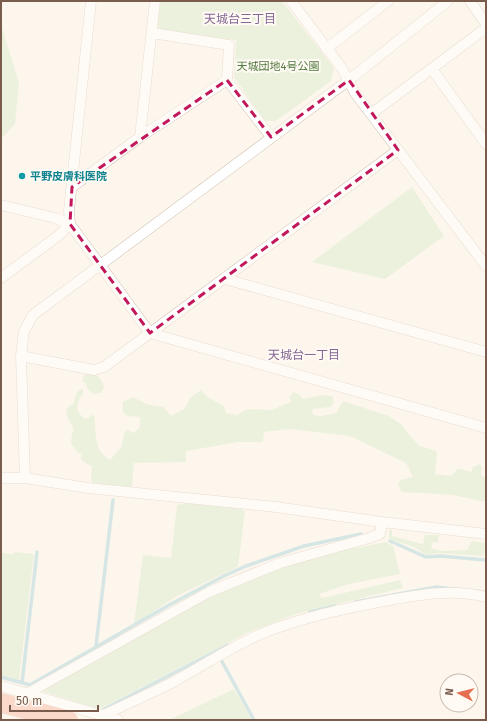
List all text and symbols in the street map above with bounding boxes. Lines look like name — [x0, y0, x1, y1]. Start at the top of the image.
district label: 天城台三丁目 — [204, 12, 276, 26]
park label: 天城団地4号公園 — [237, 60, 319, 73]
place label: 平野皮膚科医院 — [30, 170, 107, 183]
marker: 平野皮膚科医院 — [17, 171, 27, 181]
district label: 天城台一丁目 — [268, 348, 340, 362]
north arrow — [439, 673, 479, 713]
scale bar — [10, 687, 98, 713]
text: N — [443, 687, 456, 696]
text: 50 m — [16, 694, 42, 708]

